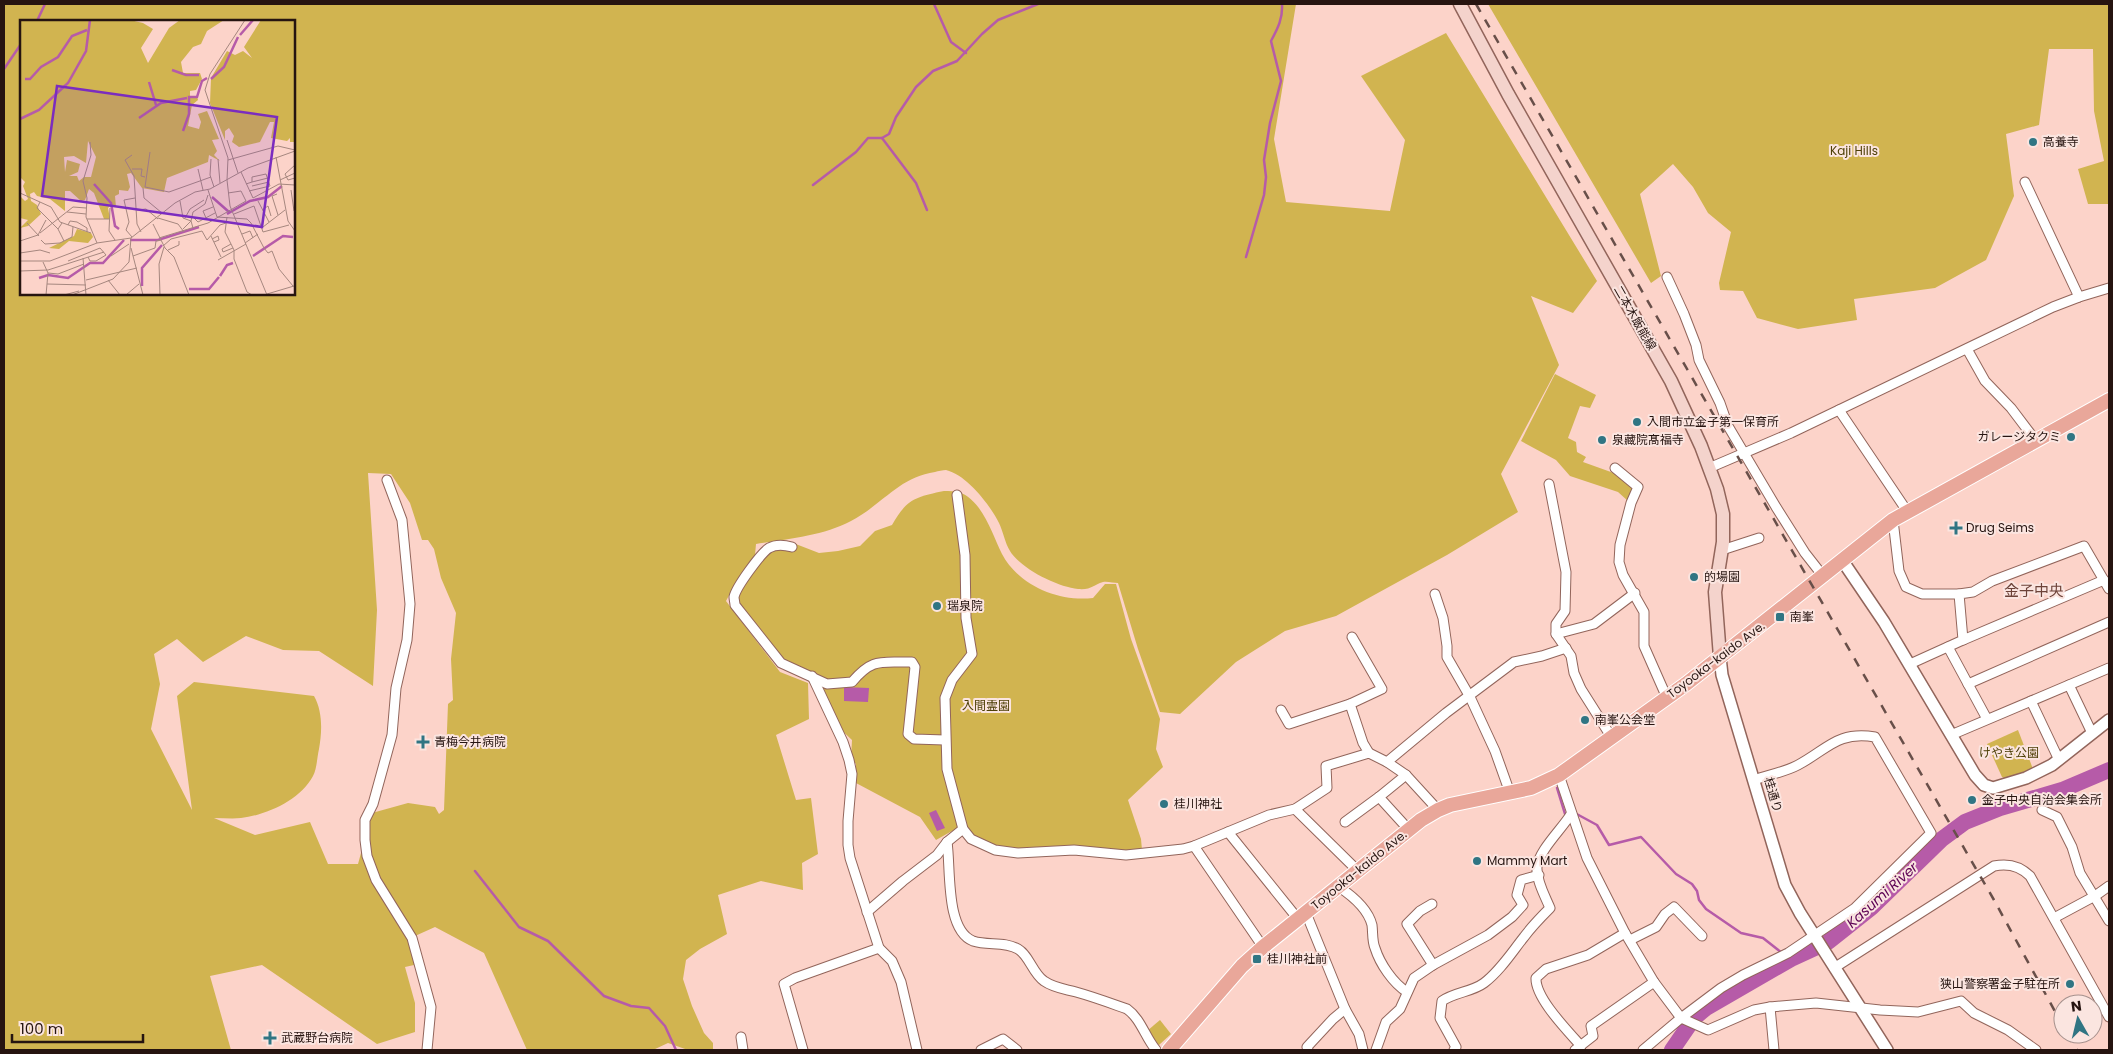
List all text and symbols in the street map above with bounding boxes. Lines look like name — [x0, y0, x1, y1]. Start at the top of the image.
inset map — [20, 20, 295, 295]
place label: 高養寺 — [2043, 133, 2079, 150]
marker: 高養寺 — [2027, 136, 2039, 148]
park label: Kaji Hills — [1830, 142, 1878, 159]
street label: 二本木飯能線 — [1610, 282, 1661, 353]
place label: 入間市立金子第一保育所 — [1647, 413, 1779, 430]
marker: 入間市立金子第一保育所 — [1631, 416, 1643, 428]
place label: ガレージタクミ — [1977, 428, 2061, 445]
place label: 泉藏院髙福寺 — [1612, 431, 1684, 448]
marker: ガレージタクミ — [2065, 431, 2077, 443]
marker: 泉藏院髙福寺 — [1596, 434, 1608, 446]
place label: Drug Seims — [1966, 519, 2034, 536]
marker: Drug Seims — [1950, 522, 1962, 534]
place label: 的場園 — [1704, 568, 1740, 585]
marker: 的場園 — [1688, 571, 1700, 583]
district label: 金子中央 — [2004, 580, 2064, 601]
place label: 瑞泉院 — [947, 597, 983, 614]
marker: 瑞泉院 — [931, 600, 943, 612]
place label: 南峯 — [1790, 608, 1814, 625]
marker: 南峯 — [1774, 611, 1786, 623]
street label: Toyooka-kaido Ave. — [1663, 617, 1768, 702]
park label: 入間霊園 — [962, 697, 1010, 714]
place label: 南峯公会堂 — [1595, 711, 1655, 728]
marker: 南峯公会堂 — [1579, 714, 1591, 726]
place label: 青梅今井病院 — [434, 733, 506, 750]
marker: 青梅今井病院 — [416, 735, 430, 749]
park label: けやき公園 — [1979, 744, 2039, 761]
street label: 桂通り — [1760, 775, 1787, 815]
place label: 金子中央自治会集会所 — [1982, 791, 2102, 808]
marker: 金子中央自治会集会所 — [1966, 794, 1978, 806]
place label: 桂川神社 — [1174, 795, 1222, 812]
marker: 桂川神社 — [1158, 798, 1170, 810]
street label: Toyooka-kaido Ave. — [1307, 826, 1410, 913]
place label: Mammy Mart — [1487, 852, 1567, 869]
marker: Mammy Mart — [1471, 855, 1483, 867]
water label: Kasumi River — [1842, 857, 1923, 933]
place label: 桂川神社前 — [1267, 950, 1327, 967]
marker: 桂川神社前 — [1251, 953, 1263, 965]
place label: 狭山警察署金子駐在所 — [1940, 975, 2060, 992]
marker: 狭山警察署金子駐在所 — [2064, 978, 2076, 990]
north arrow — [2053, 994, 2103, 1044]
text: N — [2070, 995, 2083, 1017]
scale bar — [12, 1012, 144, 1044]
text: 100 m — [20, 1018, 63, 1039]
place label: 武蔵野台病院 — [281, 1029, 353, 1046]
marker: 武蔵野台病院 — [263, 1031, 277, 1045]

